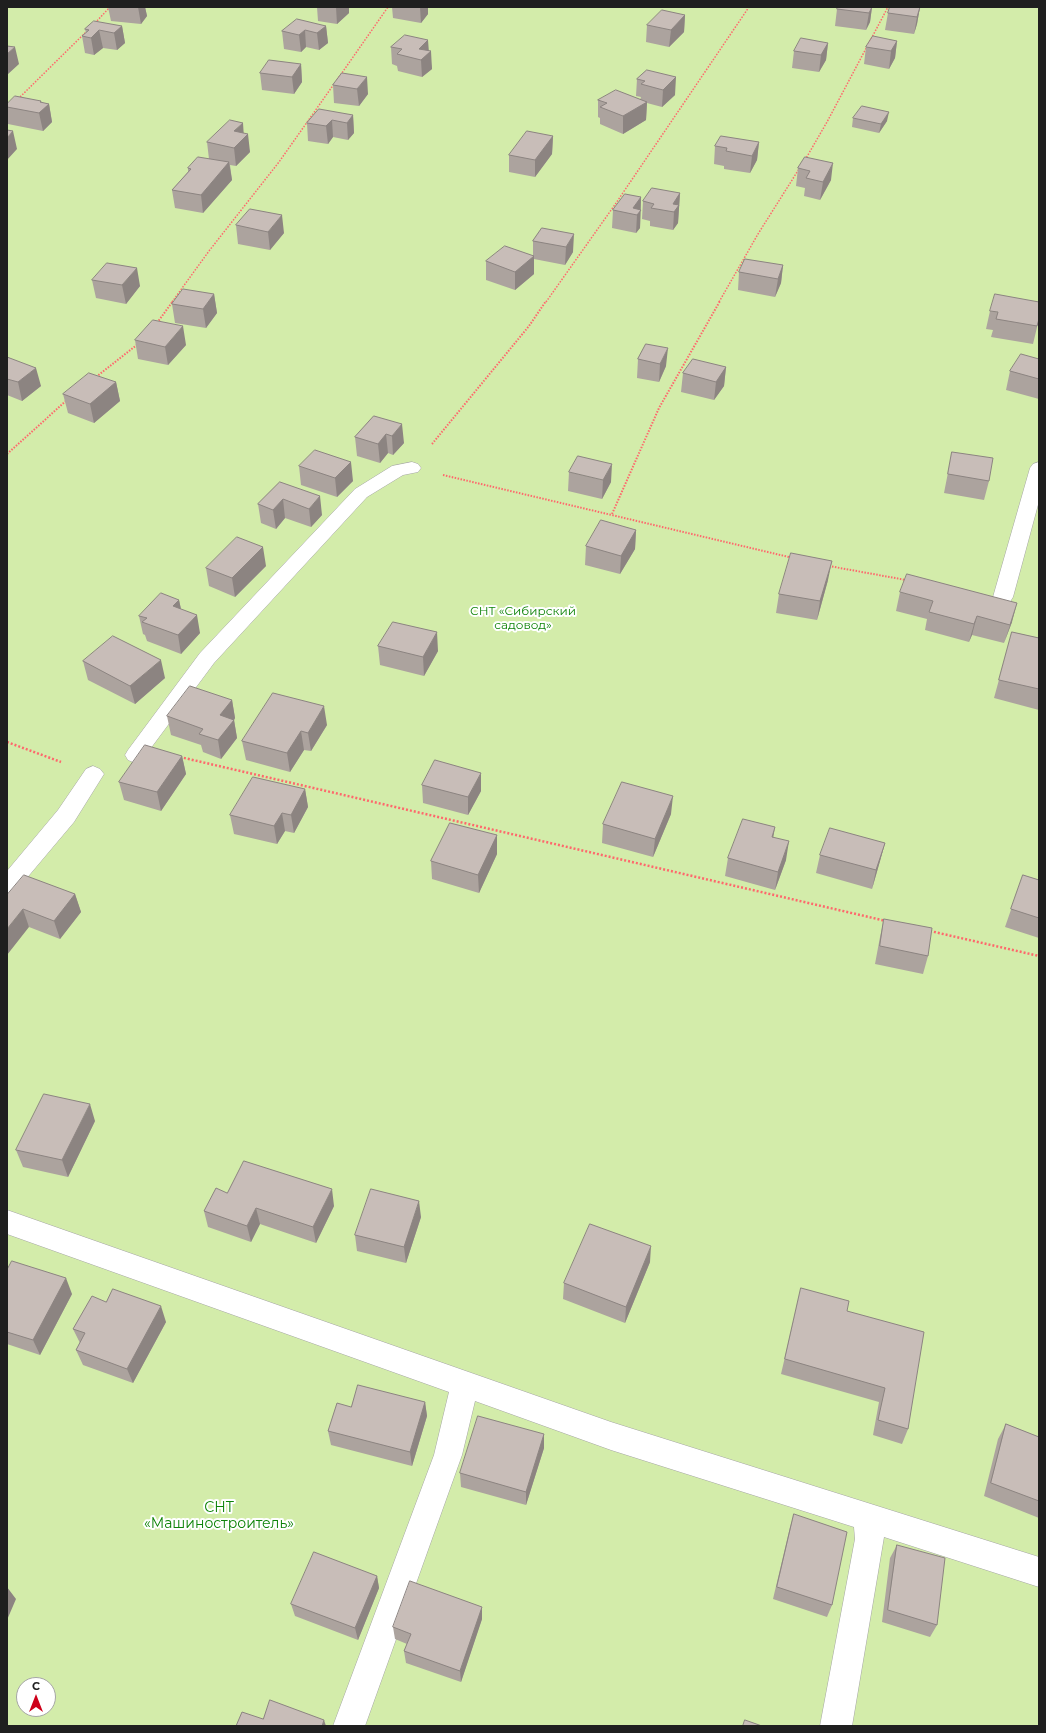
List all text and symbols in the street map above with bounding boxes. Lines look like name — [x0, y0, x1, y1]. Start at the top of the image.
park label: СНТ «Сибирский садовод» — [470, 604, 576, 632]
park label: СНТ «Машиностроитель» — [144, 1500, 294, 1532]
north arrow — [16, 1677, 56, 1717]
text: С — [32, 1679, 40, 1693]

